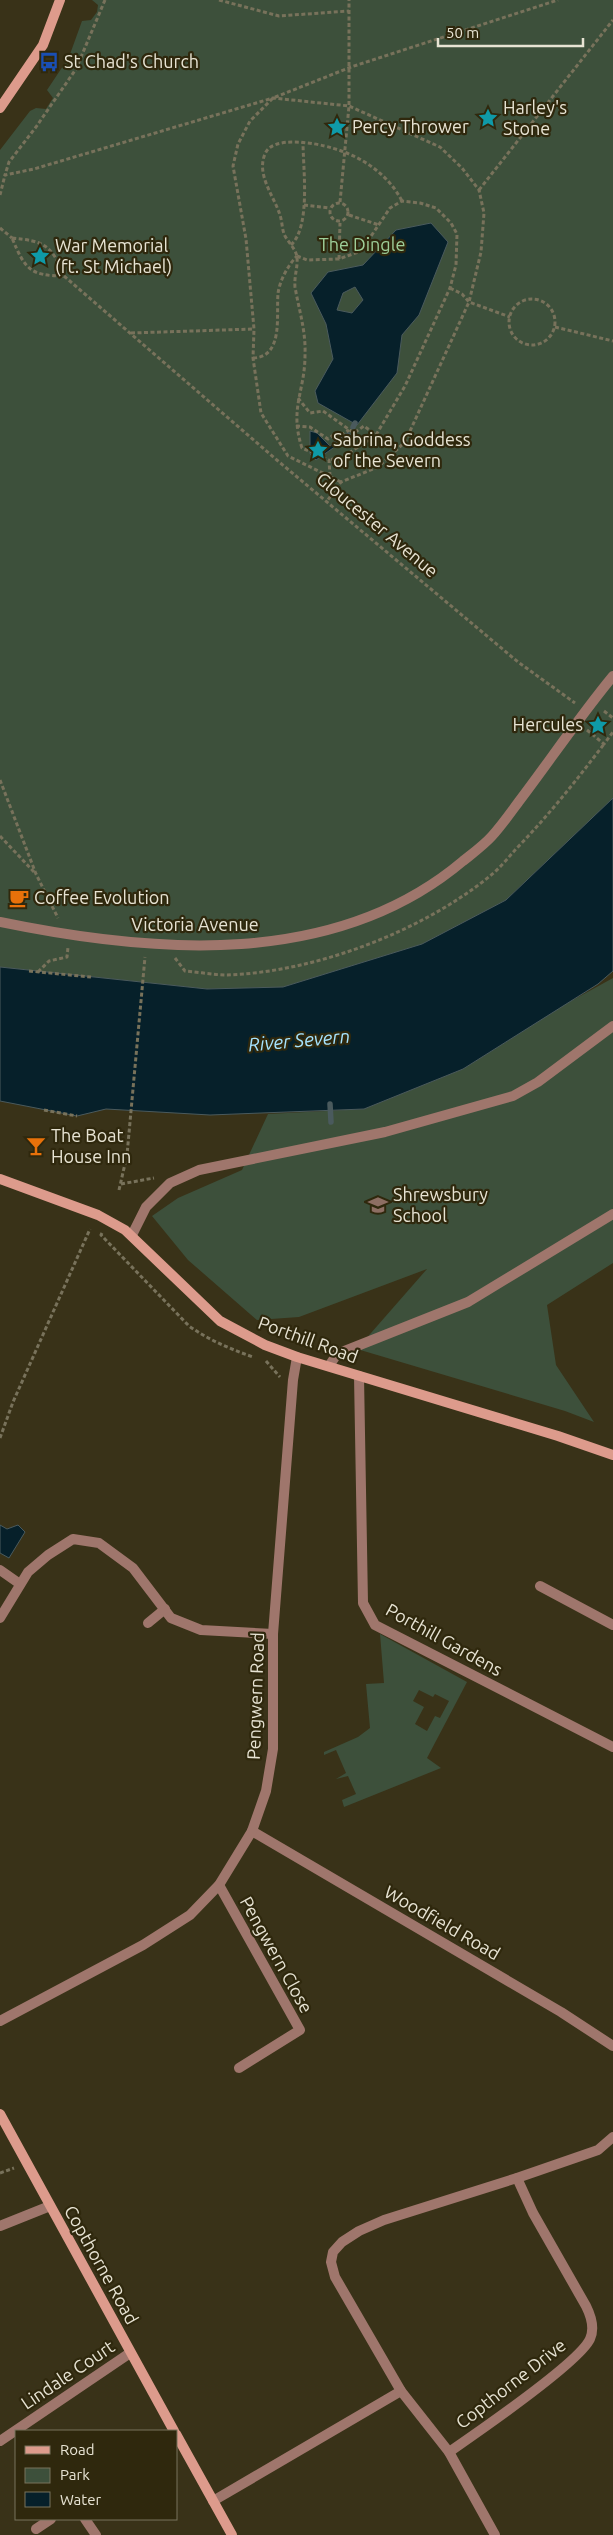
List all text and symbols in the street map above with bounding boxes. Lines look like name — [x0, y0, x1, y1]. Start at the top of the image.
scale bar — [438, 15, 583, 47]
text: 50 m — [446, 24, 479, 41]
bus stop icon: St Chad's Church — [38, 51, 60, 73]
place label: St Chad's Church — [64, 51, 199, 71]
place label: Harley's Stone — [503, 97, 567, 138]
place icon: Harley's Stone — [477, 107, 499, 129]
place icon: Percy Thrower — [326, 116, 348, 138]
place label: Percy Thrower — [352, 116, 469, 136]
park label: The Dingle — [319, 234, 405, 254]
place label: War Memorial (ft. St Michael) — [55, 235, 172, 277]
place icon: War Memorial (ft. St Michael) — [29, 245, 51, 267]
place label: Sabrina, Goddess of the Severn — [333, 429, 471, 470]
place icon: Sabrina, Goddess of the Severn — [307, 439, 329, 461]
street label: Gloucester Avenue — [313, 468, 442, 581]
place label: Hercules — [513, 714, 583, 734]
place icon: Hercules — [587, 714, 609, 736]
cafe icon: Coffee Evolution — [8, 887, 30, 909]
place label: Coffee Evolution — [34, 887, 170, 907]
street label: Victoria Avenue — [131, 914, 259, 934]
water label: River Severn — [247, 1025, 351, 1055]
place label: The Boat House Inn — [51, 1125, 131, 1166]
bar icon: The Boat House Inn — [25, 1135, 47, 1157]
place label: Shrewsbury School — [393, 1184, 488, 1225]
school or university icon: Shrewsbury School — [367, 1194, 389, 1216]
street label: Porthill Road — [256, 1312, 361, 1366]
street label: Porthill Gardens — [383, 1599, 506, 1679]
street label: Pengwern Road — [243, 1632, 267, 1760]
street label: Woodfield Road — [381, 1881, 504, 1963]
street label: Pengwern Close — [237, 1893, 317, 2016]
street label: Copthorne Road — [61, 2202, 143, 2327]
street label: Copthorne Drive — [452, 2334, 569, 2432]
street label: Lindale Court — [17, 2336, 118, 2413]
legend — [15, 2430, 178, 2520]
text: Road — [60, 2441, 95, 2458]
text: Park — [60, 2466, 90, 2483]
text: Water — [60, 2491, 101, 2508]

